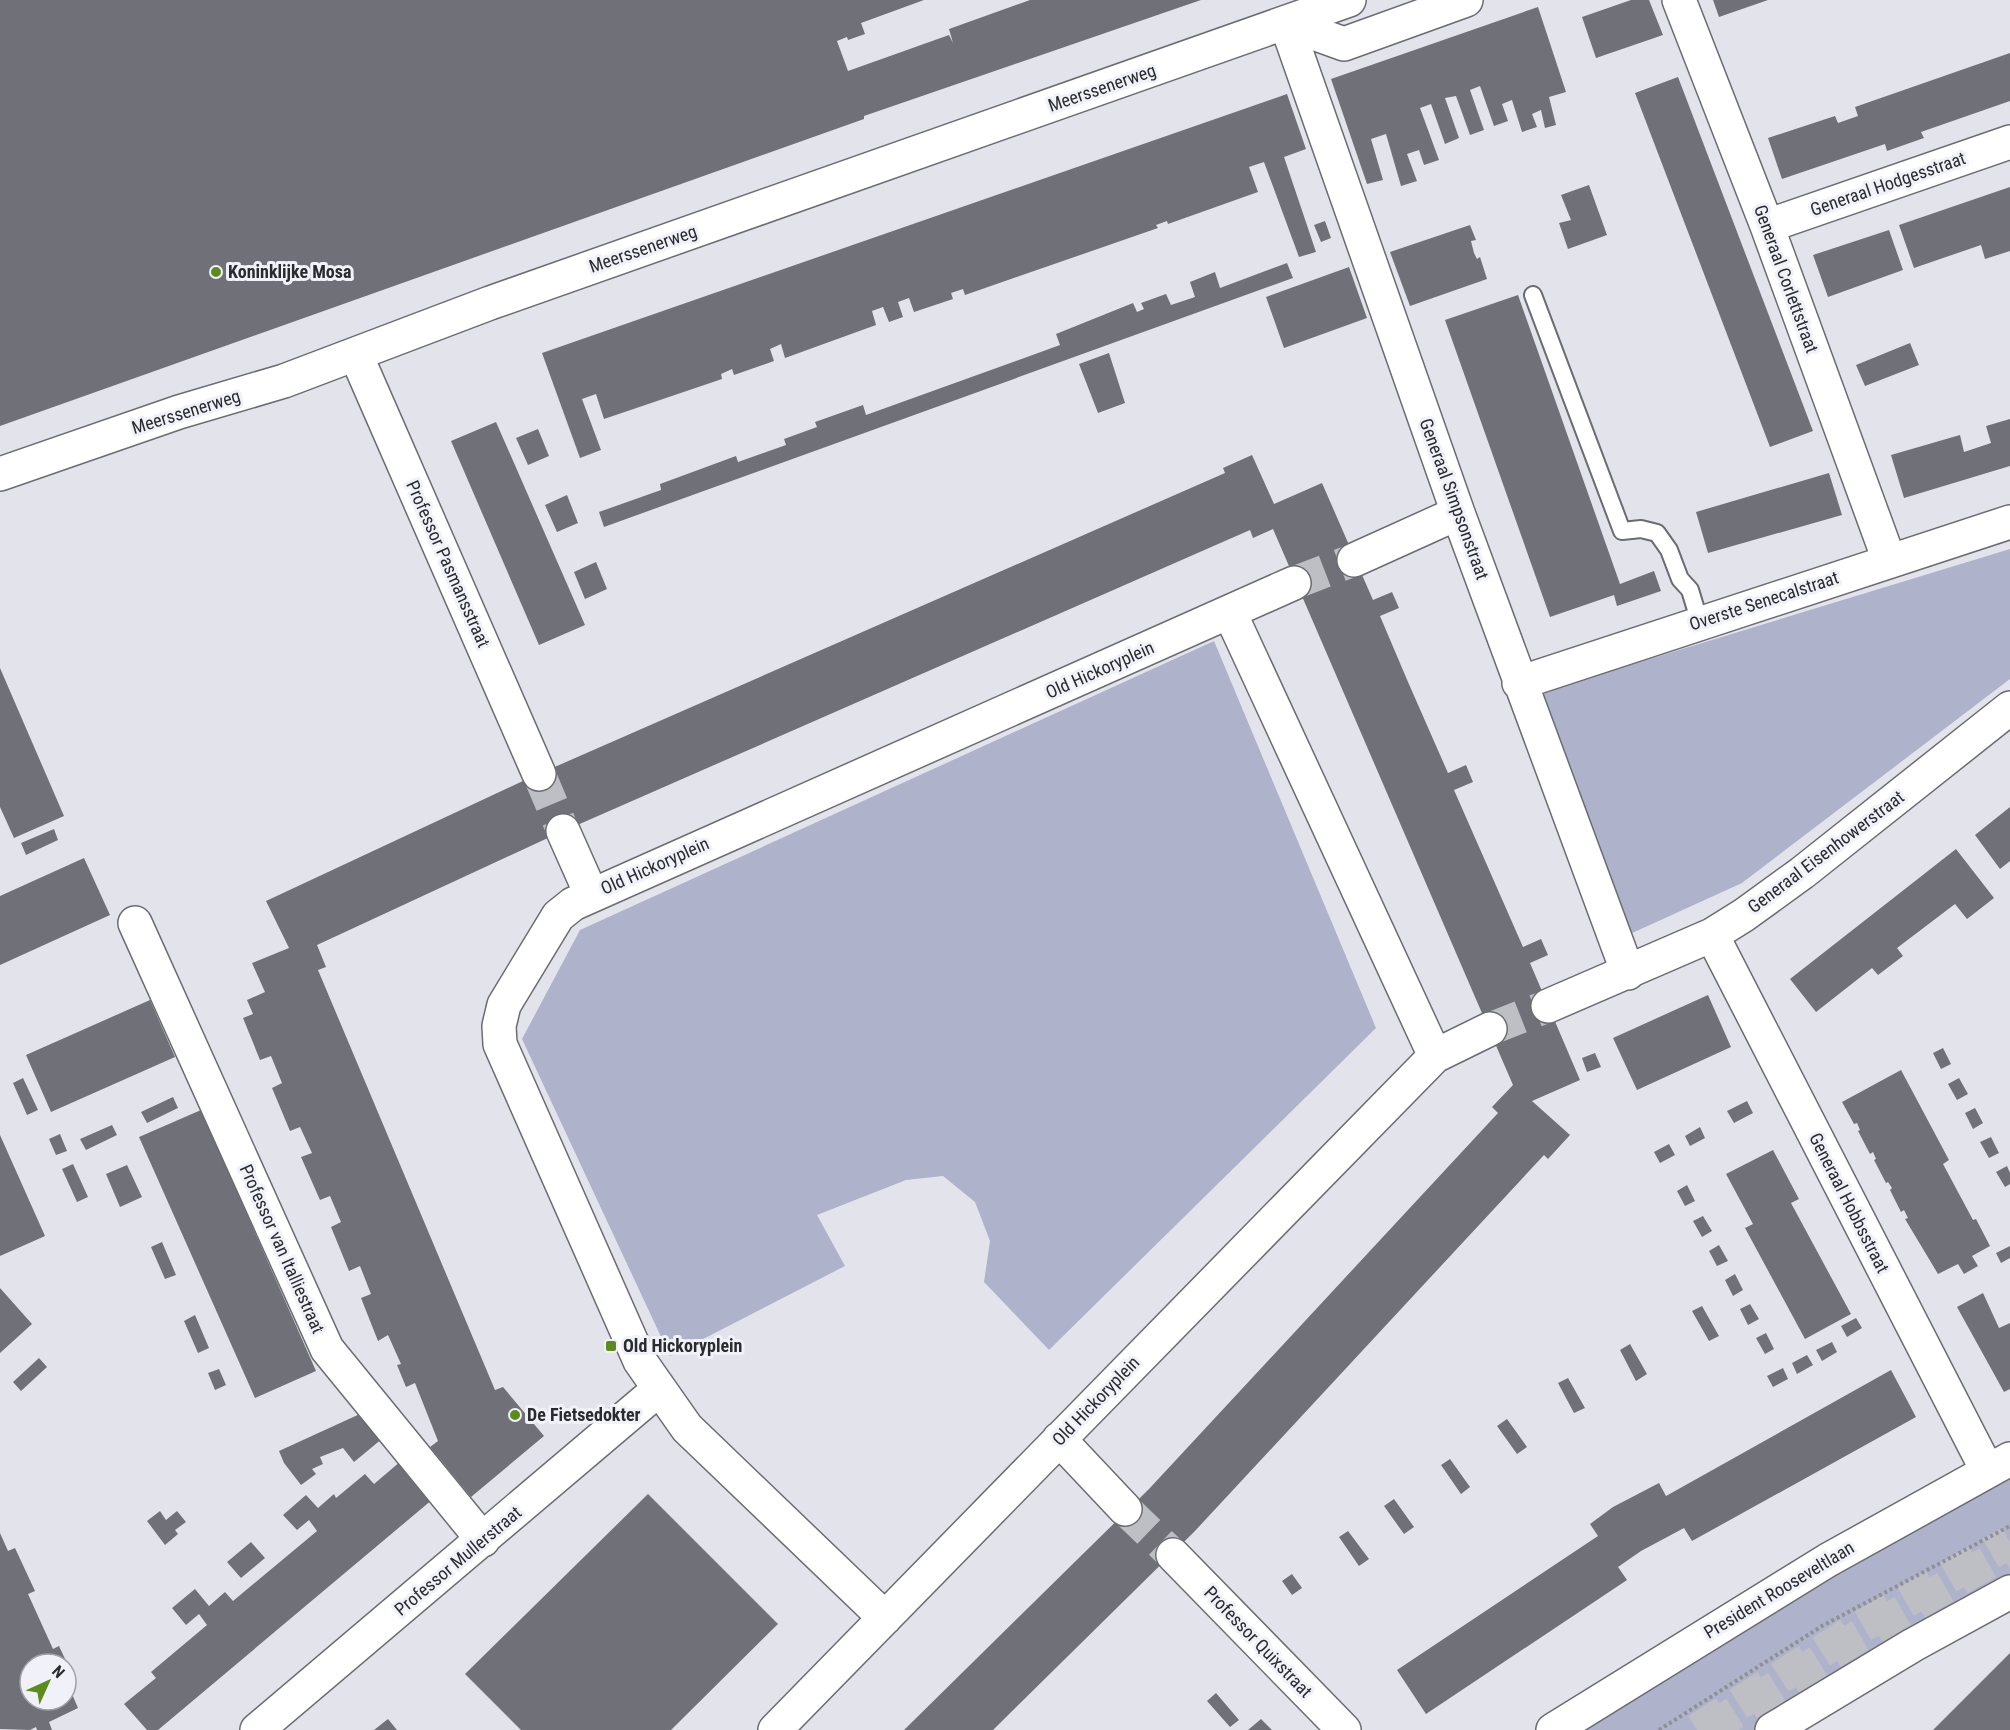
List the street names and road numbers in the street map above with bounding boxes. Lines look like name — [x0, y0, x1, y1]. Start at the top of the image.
street label: Meerssenerweg — [1045, 59, 1159, 116]
street label: Generaal Hodgesstraat — [1807, 147, 1968, 220]
street label: Generaal Corlettstraat — [1750, 202, 1823, 356]
street label: Meerssenerweg — [586, 220, 700, 277]
street label: Meerssenerweg — [129, 385, 243, 438]
street label: Generaal Simpsonstraat — [1416, 415, 1493, 582]
street label: Professor Pasmansstraat — [402, 477, 495, 650]
street label: Overste Senecalstraat — [1687, 566, 1841, 635]
street label: Old Hickoryplein — [1042, 636, 1157, 703]
street label: Generaal Eisenhowerstraat — [1744, 786, 1908, 917]
street label: Old Hickoryplein — [597, 832, 712, 899]
street label: Generaal Hobbsstraat — [1805, 1129, 1894, 1276]
street label: Professor van Italliestraat — [236, 1161, 329, 1337]
street label: Old Hickoryplein — [1048, 1352, 1144, 1450]
street label: Professor Mullerstraat — [390, 1501, 525, 1620]
street label: President Rooseveltlaan — [1700, 1536, 1858, 1643]
street label: Professor Quixstraat — [1200, 1582, 1317, 1701]

